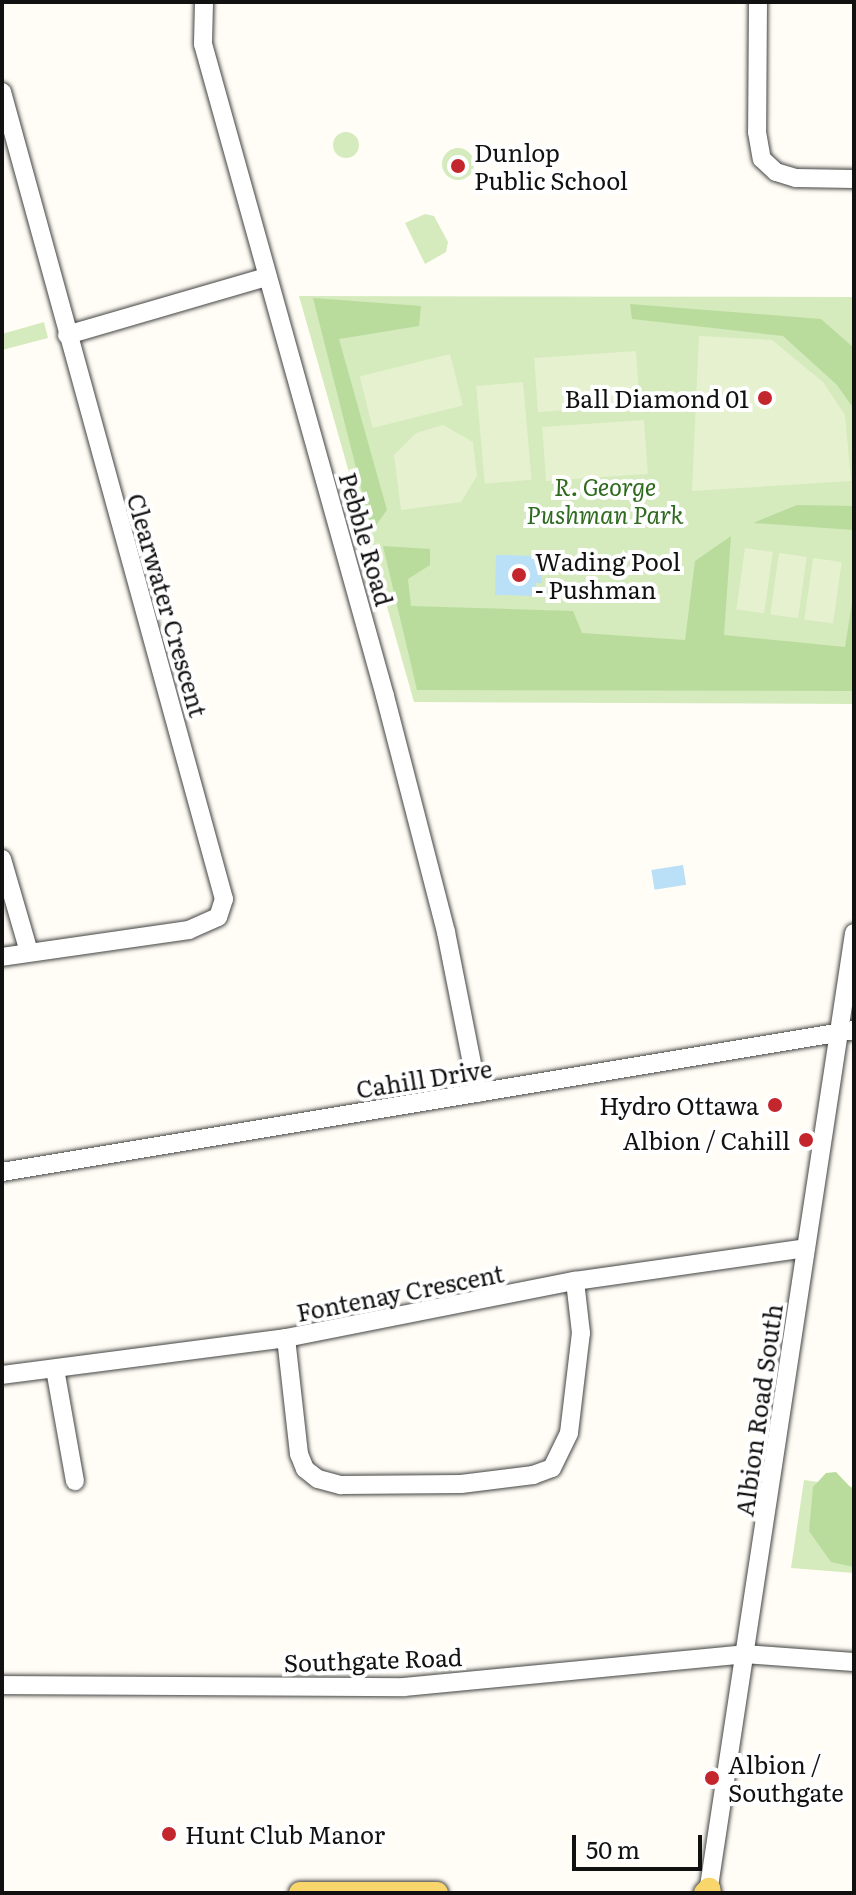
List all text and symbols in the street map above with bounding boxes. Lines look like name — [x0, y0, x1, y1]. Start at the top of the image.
place label: Dunlop Public School — [474, 138, 628, 194]
marker: Dunlop Public School — [449, 157, 467, 175]
place label: Ball Diamond 01 — [564, 384, 749, 412]
marker: Ball Diamond 01 — [756, 389, 774, 407]
street label: Pebble Road — [334, 469, 400, 609]
park label: R. George Pushman Park — [526, 472, 684, 528]
street label: Clearwater Crescent — [122, 490, 214, 720]
place label: Wading Pool - Pushman — [535, 547, 681, 603]
marker: Wading Pool - Pushman — [510, 566, 528, 584]
street label: Cahill Drive — [354, 1053, 494, 1103]
place label: Hydro Ottawa — [599, 1091, 759, 1119]
marker: Hydro Ottawa — [766, 1096, 784, 1114]
place label: Albion / Cahill — [623, 1126, 790, 1154]
marker: Albion / Cahill — [797, 1131, 815, 1149]
street label: Fontenay Crescent — [294, 1258, 506, 1326]
street label: Albion Road South — [729, 1302, 787, 1518]
street label: Southgate Road — [283, 1641, 463, 1677]
place label: Albion / Southgate — [728, 1750, 844, 1806]
marker: Albion / Southgate — [703, 1769, 721, 1787]
scale bar — [576, 1819, 706, 1869]
place label: Hunt Club Manor — [185, 1820, 385, 1848]
marker: Hunt Club Manor — [160, 1825, 178, 1843]
text: 50 m — [586, 1831, 640, 1866]

